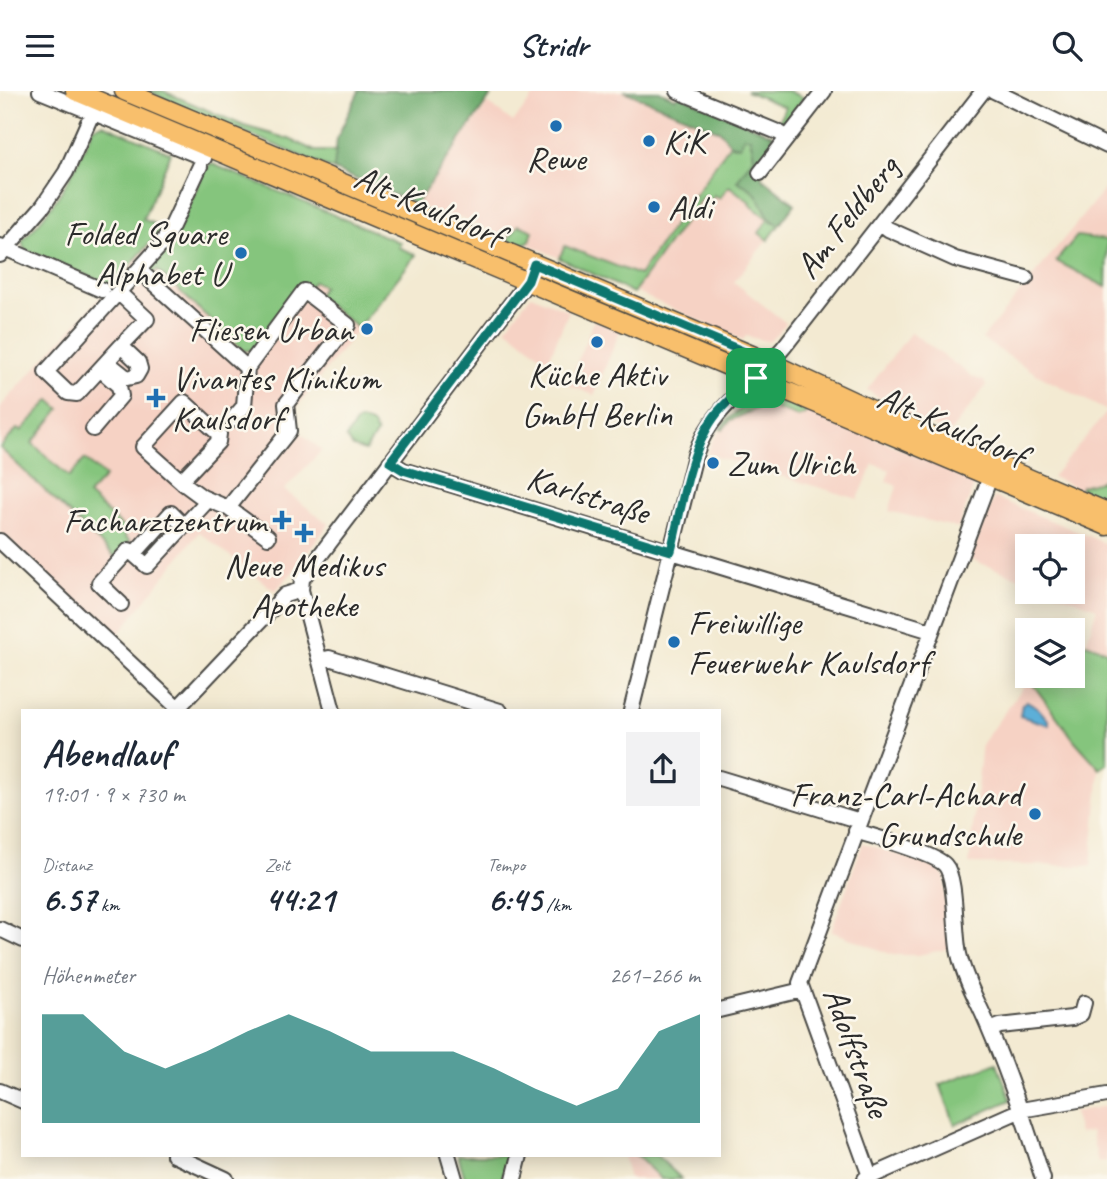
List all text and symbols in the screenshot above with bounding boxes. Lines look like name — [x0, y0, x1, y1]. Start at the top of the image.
text: Stridr — [519, 25, 588, 66]
icon: menu — [21, 27, 59, 65]
icon: search — [1048, 27, 1086, 65]
marker: Rewe — [548, 118, 564, 134]
place label: KiK — [663, 119, 710, 164]
marker: KiK — [641, 133, 657, 149]
place label: Rewe — [526, 136, 588, 181]
street label: Am Feldberg — [785, 145, 911, 287]
street label: Alt-Kaulsdorf — [348, 155, 517, 260]
place label: Aldi — [668, 185, 716, 230]
marker: Aldi — [646, 199, 662, 215]
place label: Folded Square Alphabet U — [64, 211, 233, 296]
marker: Folded Square Alphabet U — [233, 245, 249, 261]
place label: Fliesen Urban — [189, 307, 355, 352]
marker: Fliesen Urban — [359, 321, 375, 337]
marker: Küche Aktiv GmbH Berlin — [589, 334, 605, 350]
pin — [726, 348, 786, 408]
place label: Küche Aktiv GmbH Berlin — [522, 352, 673, 437]
place label: Vivantes Klinikum Kaulsdorf — [172, 356, 383, 441]
icon: arrive — [737, 359, 775, 397]
street label: Alt-Kaulsdorf — [871, 375, 1040, 480]
marker: Vivantes Klinikum Kaulsdorf — [146, 388, 166, 408]
place label: Zum Ulrich — [727, 441, 858, 486]
street label: Karlstraße — [522, 455, 657, 536]
marker: Zum Ulrich — [705, 455, 721, 471]
place label: Facharztzentrum — [63, 498, 269, 543]
marker: Facharztzentrum — [272, 510, 292, 530]
marker: Neue Medikus Apotheke — [296, 525, 312, 541]
map controls — [1015, 534, 1085, 688]
button: locate — [1015, 534, 1085, 604]
place label: Neue Medikus Apotheke — [224, 543, 387, 628]
place label: Freiwillige Feuerwehr Kaulsdorf — [688, 600, 936, 685]
button: layers — [1015, 618, 1085, 688]
marker: Freiwillige Feuerwehr Kaulsdorf — [666, 634, 682, 650]
text: Abendlauf — [42, 730, 172, 777]
button: share — [626, 732, 700, 806]
place label: Franz-Carl-Achard Grundschule — [790, 772, 1026, 857]
text: 19:01 · 9 × 730 m — [42, 780, 185, 809]
marker: Franz-Carl-Achard Grundschule — [1027, 806, 1043, 822]
text: Distanz — [42, 853, 92, 877]
text: Zeit — [265, 853, 290, 877]
text: Tempo — [487, 853, 525, 877]
text: 6.57 — [42, 877, 96, 922]
text: 44:21 — [265, 877, 335, 922]
text: 6:45 — [487, 877, 542, 922]
text: km — [96, 893, 119, 917]
text: /km — [542, 893, 571, 917]
text: Höhenmeter — [42, 961, 135, 990]
text: 261–266 m — [609, 961, 700, 990]
street label: Adolfstraße — [813, 981, 902, 1126]

